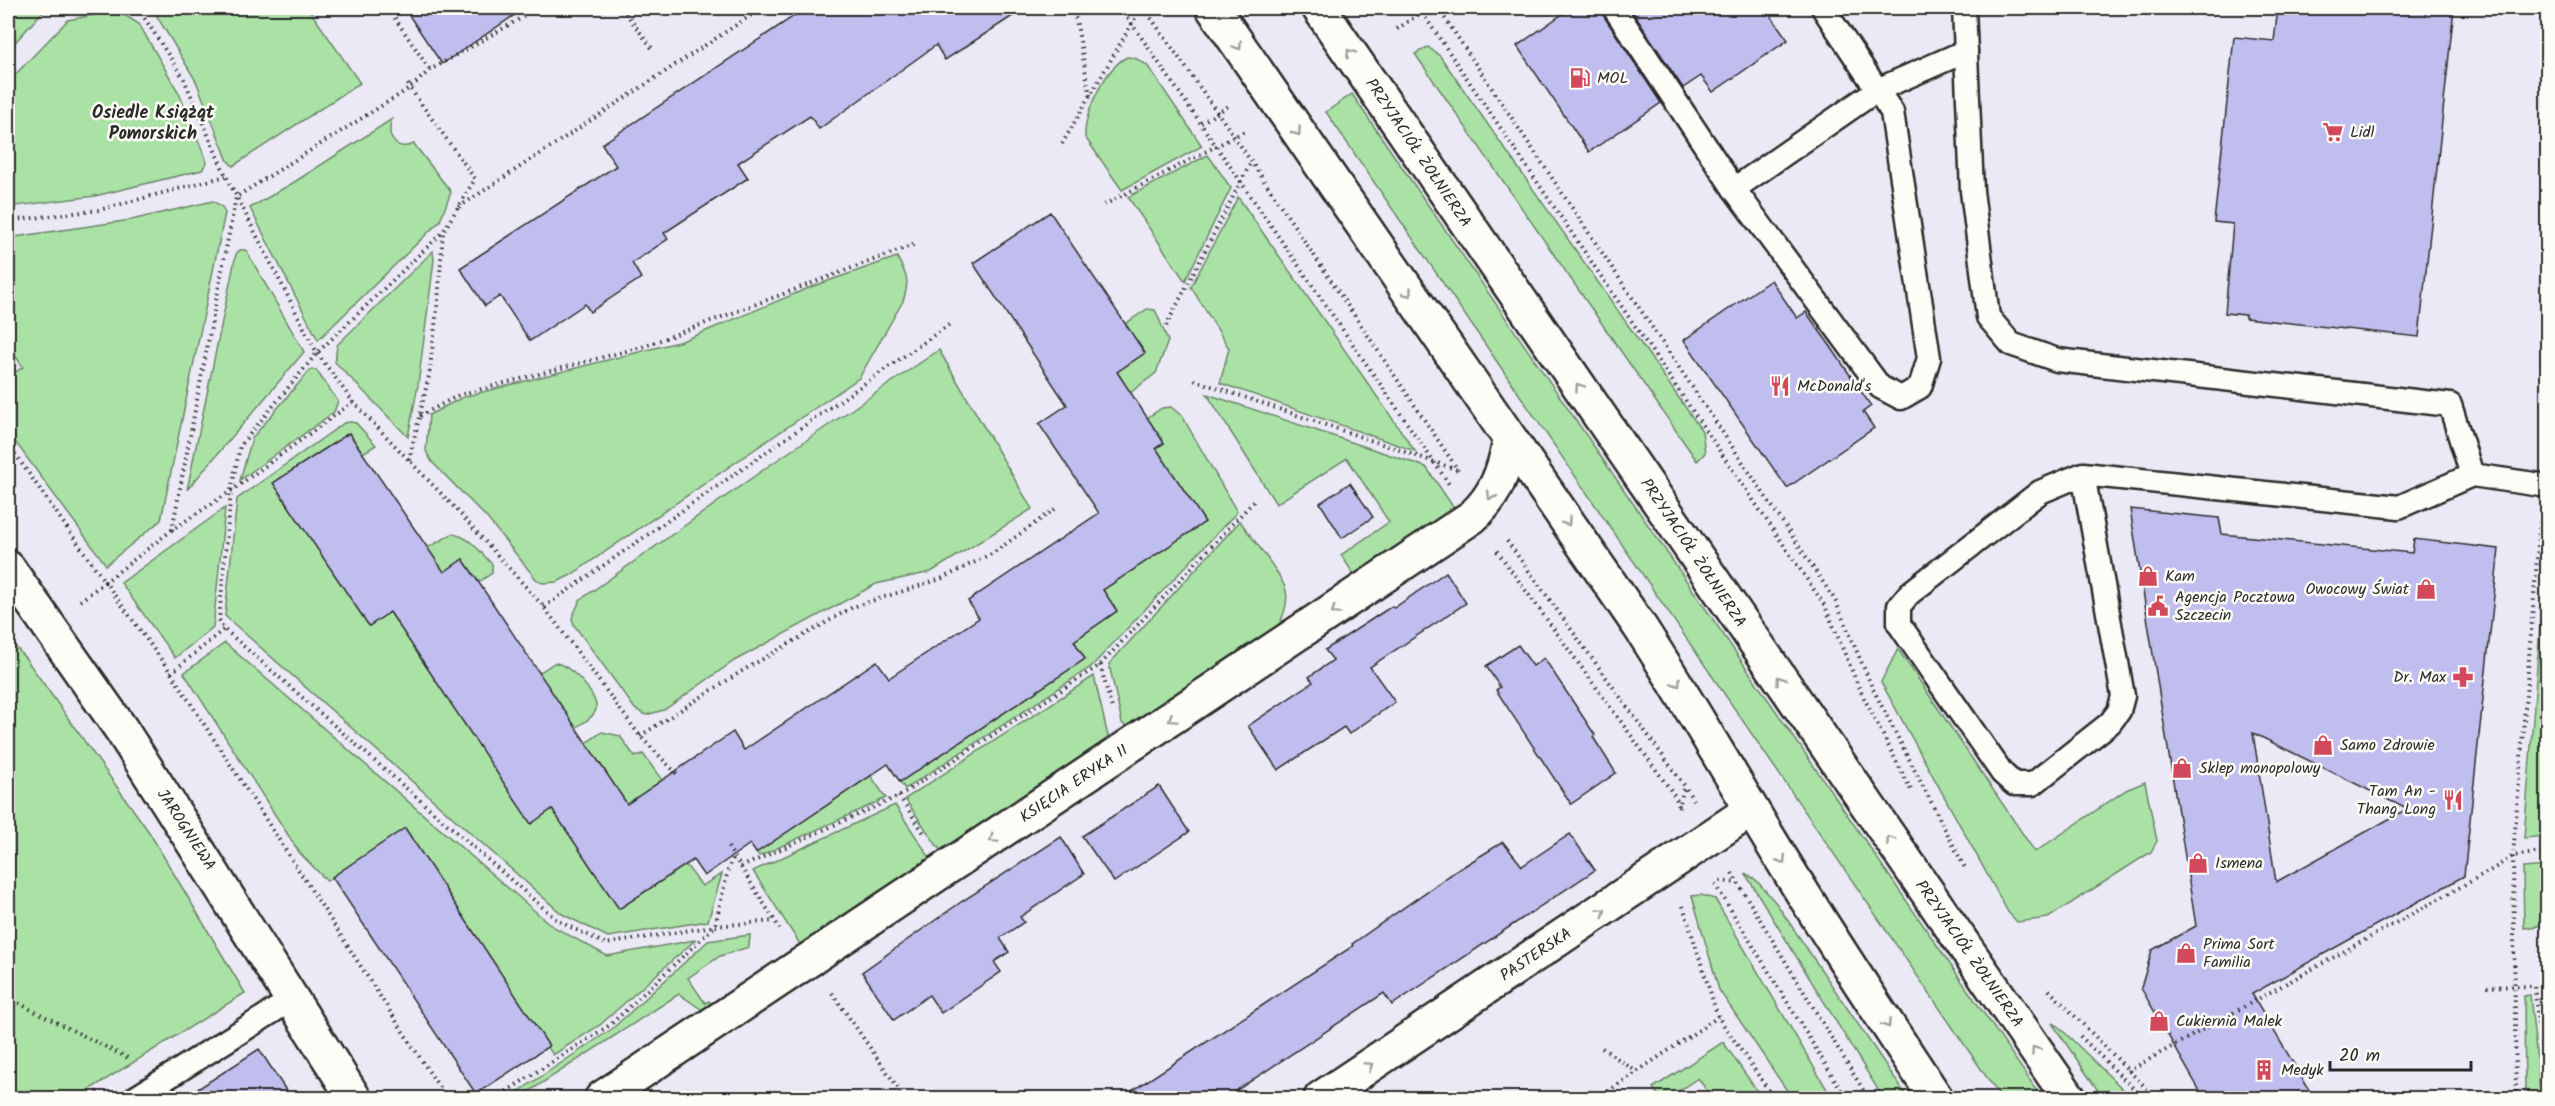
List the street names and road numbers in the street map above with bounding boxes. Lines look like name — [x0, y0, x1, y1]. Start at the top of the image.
street label: PRZYJACIÓŁ ŻOŁNIERZA — [1359, 73, 1478, 233]
street label: PRZYJACIÓŁ ŻOŁNIERZA — [1634, 473, 1753, 633]
street label: KSIĘCIA ERYKA II — [1015, 738, 1133, 830]
street label: JAROGNIEWA — [150, 784, 222, 876]
street label: PRZYJACIÓŁ ŻOŁNIERZA — [1908, 875, 2030, 1033]
street label: PASTERSKA — [1495, 922, 1577, 988]

